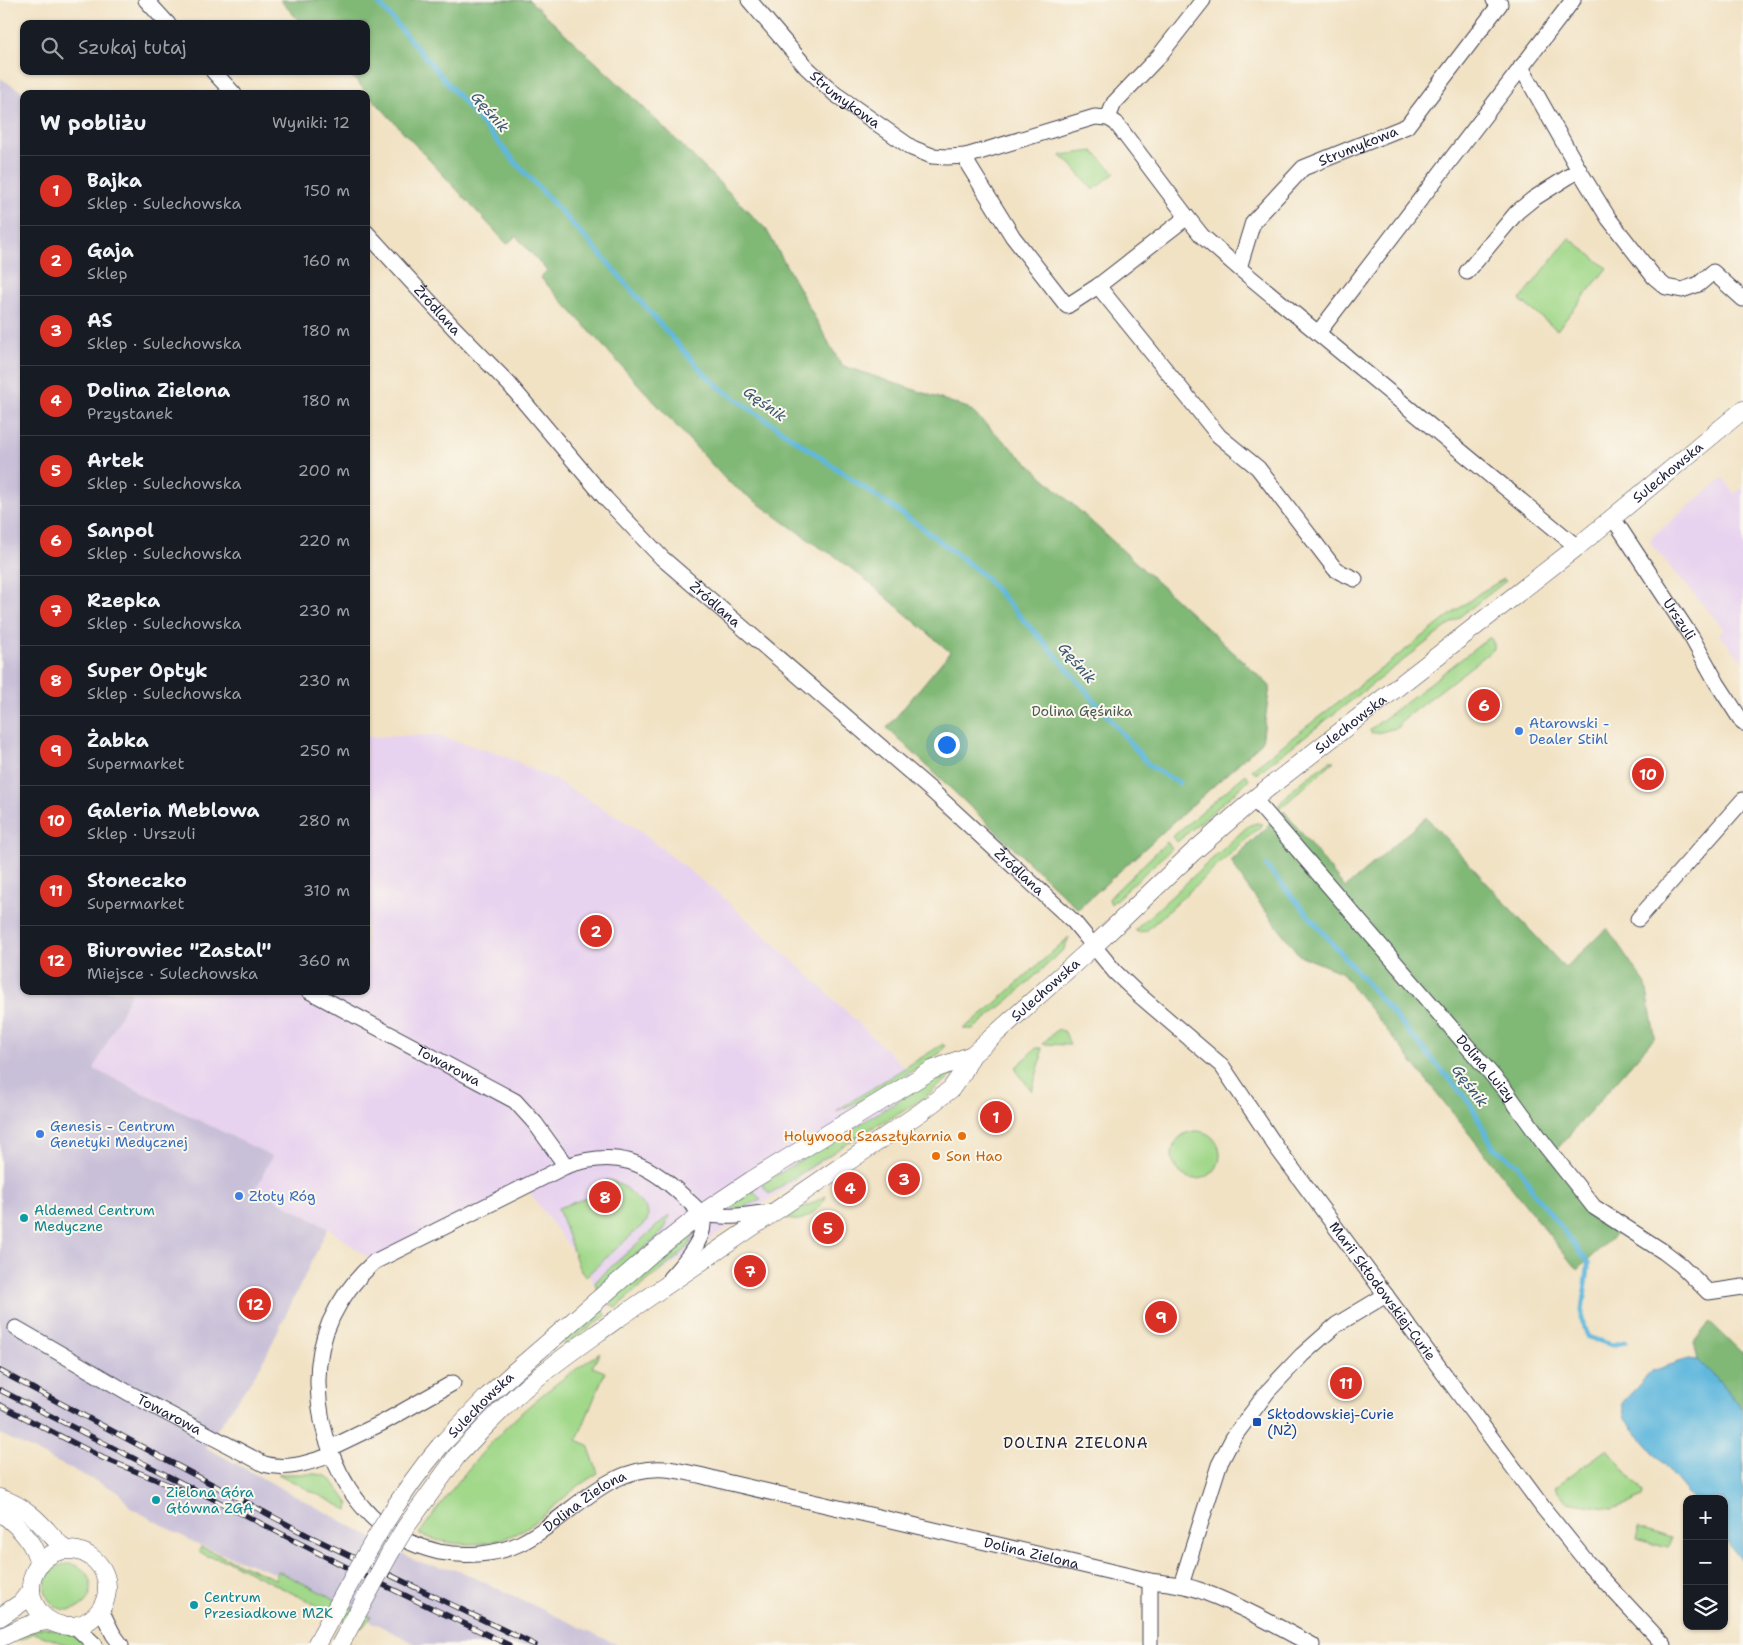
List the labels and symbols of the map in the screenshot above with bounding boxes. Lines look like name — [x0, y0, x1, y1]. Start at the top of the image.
street label: Strumykowa — [806, 66, 884, 132]
water label: Gęśnik — [466, 87, 514, 137]
street label: Strumykowa — [1316, 122, 1401, 170]
street label: Źródlana — [410, 281, 465, 339]
water label: Gęśnik — [739, 382, 791, 427]
street label: Sulechowska — [1629, 438, 1707, 507]
street label: Źródlana — [686, 577, 745, 631]
street label: Urszuli — [1659, 595, 1700, 643]
water label: Gęśnik — [1053, 638, 1101, 688]
pin: 6 — [1468, 686, 1500, 724]
street label: Sulechowska — [1311, 690, 1390, 757]
park label: Dolina Gęśnika — [1032, 702, 1133, 720]
place label: Atarowski - Dealer Stihl — [1529, 714, 1610, 748]
marker: Atarowski - Dealer Stihl — [1513, 725, 1525, 737]
your location — [934, 732, 960, 758]
pin: 10 — [1632, 755, 1664, 793]
street label: Źródlana — [991, 844, 1048, 899]
pin: 2 — [580, 912, 612, 950]
street label: Sulechowska — [1007, 954, 1084, 1025]
street label: Dolina Luizy — [1452, 1031, 1519, 1105]
street label: Towarowa — [413, 1041, 484, 1090]
water label: Gęśnik — [1447, 1061, 1493, 1112]
pin: 1 — [980, 1098, 1012, 1136]
place label: Genesis - Centrum Genetyki Medycznej — [50, 1117, 188, 1151]
place label: Holywood Szaszłykarnia — [784, 1127, 952, 1145]
marker: Genesis - Centrum Genetyki Medycznej — [34, 1128, 46, 1140]
marker: Holywood Szaszłykarnia — [956, 1130, 968, 1142]
place label: Son Hao — [946, 1147, 1003, 1165]
marker: Son Hao — [930, 1150, 942, 1162]
pin: 3 — [888, 1160, 920, 1198]
pin: 4 — [834, 1169, 866, 1207]
pin: 8 — [589, 1178, 621, 1216]
place label: Złoty Róg — [249, 1187, 316, 1205]
marker: Złoty Róg — [233, 1190, 245, 1202]
place label: Aldemed Centrum Medyczne — [34, 1201, 155, 1235]
pin: 5 — [812, 1209, 844, 1247]
marker: Aldemed Centrum Medyczne — [18, 1212, 30, 1224]
street label: Marii Skłodowskiej-Curie — [1325, 1218, 1440, 1364]
pin: 7 — [734, 1252, 766, 1290]
pin: 12 — [239, 1285, 271, 1323]
pin: 9 — [1145, 1298, 1177, 1336]
pin: 11 — [1330, 1364, 1362, 1402]
street label: Sulechowska — [444, 1368, 518, 1442]
street label: Towarowa — [134, 1390, 205, 1439]
place label: Skłodowskiej-Curie (NŻ) — [1267, 1405, 1394, 1439]
marker: Skłodowskiej-Curie (NŻ) — [1251, 1416, 1263, 1428]
district label: DOLINA ZIELONA — [1003, 1433, 1149, 1453]
street label: Dolina Zielona — [540, 1466, 629, 1536]
place label: Zielona Góra Główna ZGA — [166, 1483, 254, 1517]
marker: Zielona Góra Główna ZGA — [150, 1494, 162, 1506]
street label: Dolina Zielona — [982, 1533, 1081, 1573]
place label: Centrum Przesiadkowe MZK — [204, 1588, 333, 1622]
marker: Centrum Przesiadkowe MZK — [188, 1599, 200, 1611]

